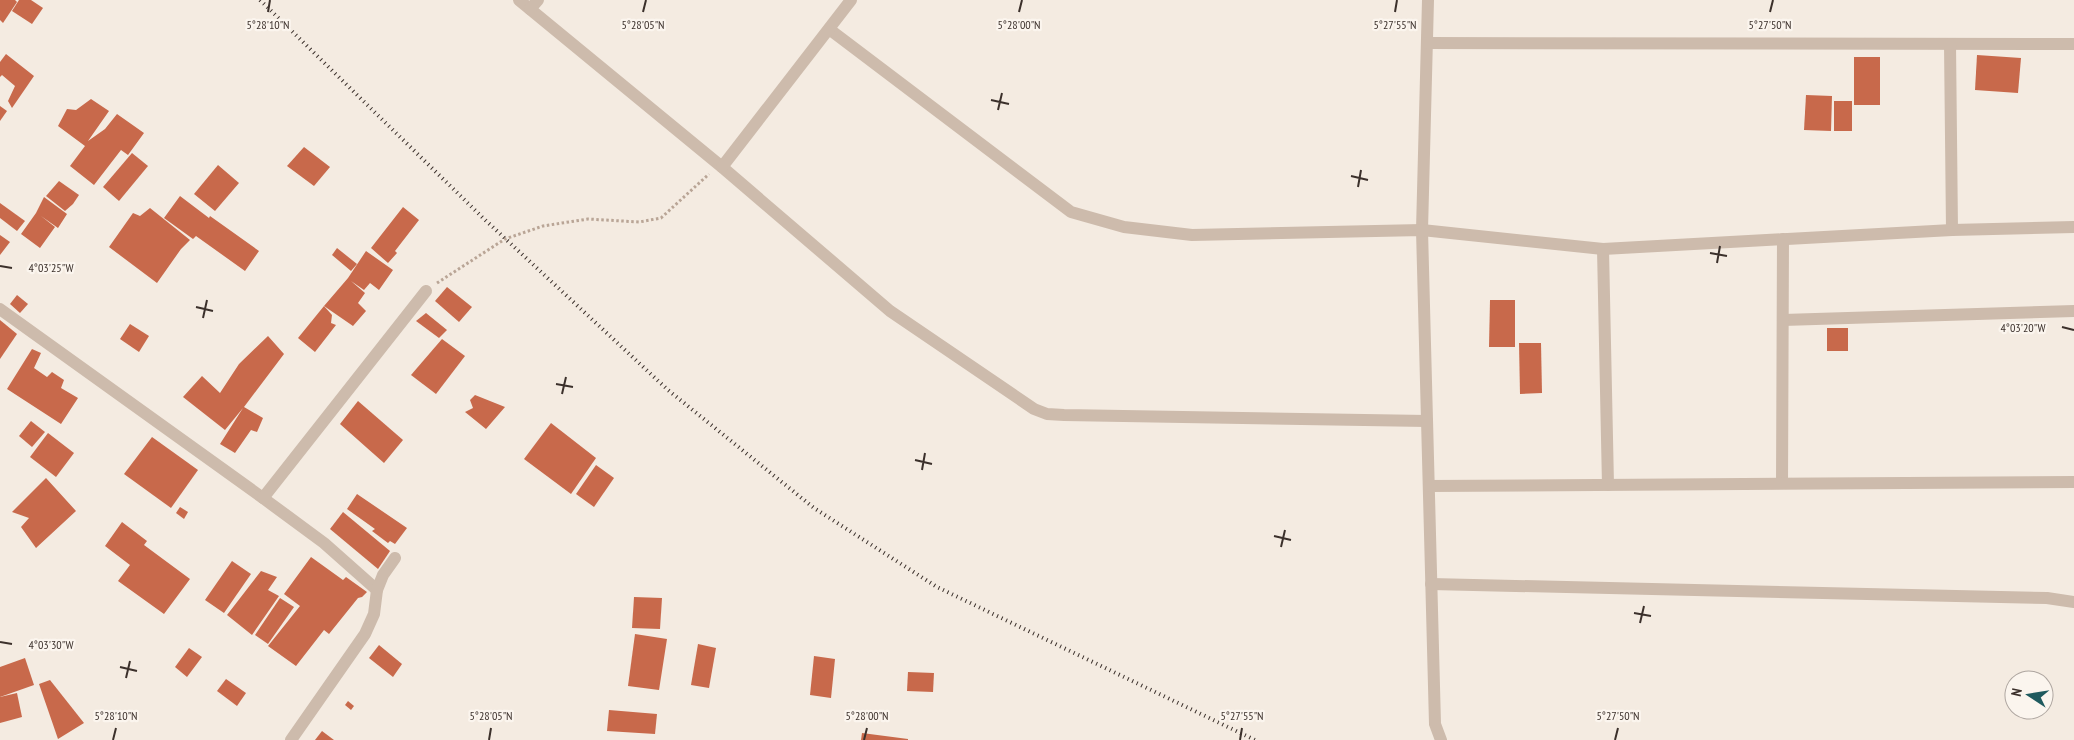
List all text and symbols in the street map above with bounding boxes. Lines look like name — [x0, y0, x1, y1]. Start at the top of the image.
text: 5°28'10"N — [246, 17, 290, 32]
text: 5°28'05"N — [621, 17, 665, 32]
text: 5°28'00"N — [997, 17, 1041, 32]
text: 5°27'55"N — [1373, 17, 1417, 32]
text: 5°27'50"N — [1748, 17, 1792, 32]
text: 4°03'25"W — [28, 260, 74, 275]
text: 4°03'20"W — [2000, 320, 2046, 335]
text: 4°03'30"W — [28, 637, 74, 652]
north arrow — [2004, 670, 2054, 720]
text: N — [2007, 687, 2026, 698]
text: 5°28'10"N — [94, 708, 138, 723]
text: 5°28'05"N — [469, 708, 513, 723]
text: 5°28'00"N — [845, 708, 889, 723]
text: 5°27'55"N — [1220, 708, 1264, 723]
text: 5°27'50"N — [1596, 708, 1640, 723]

